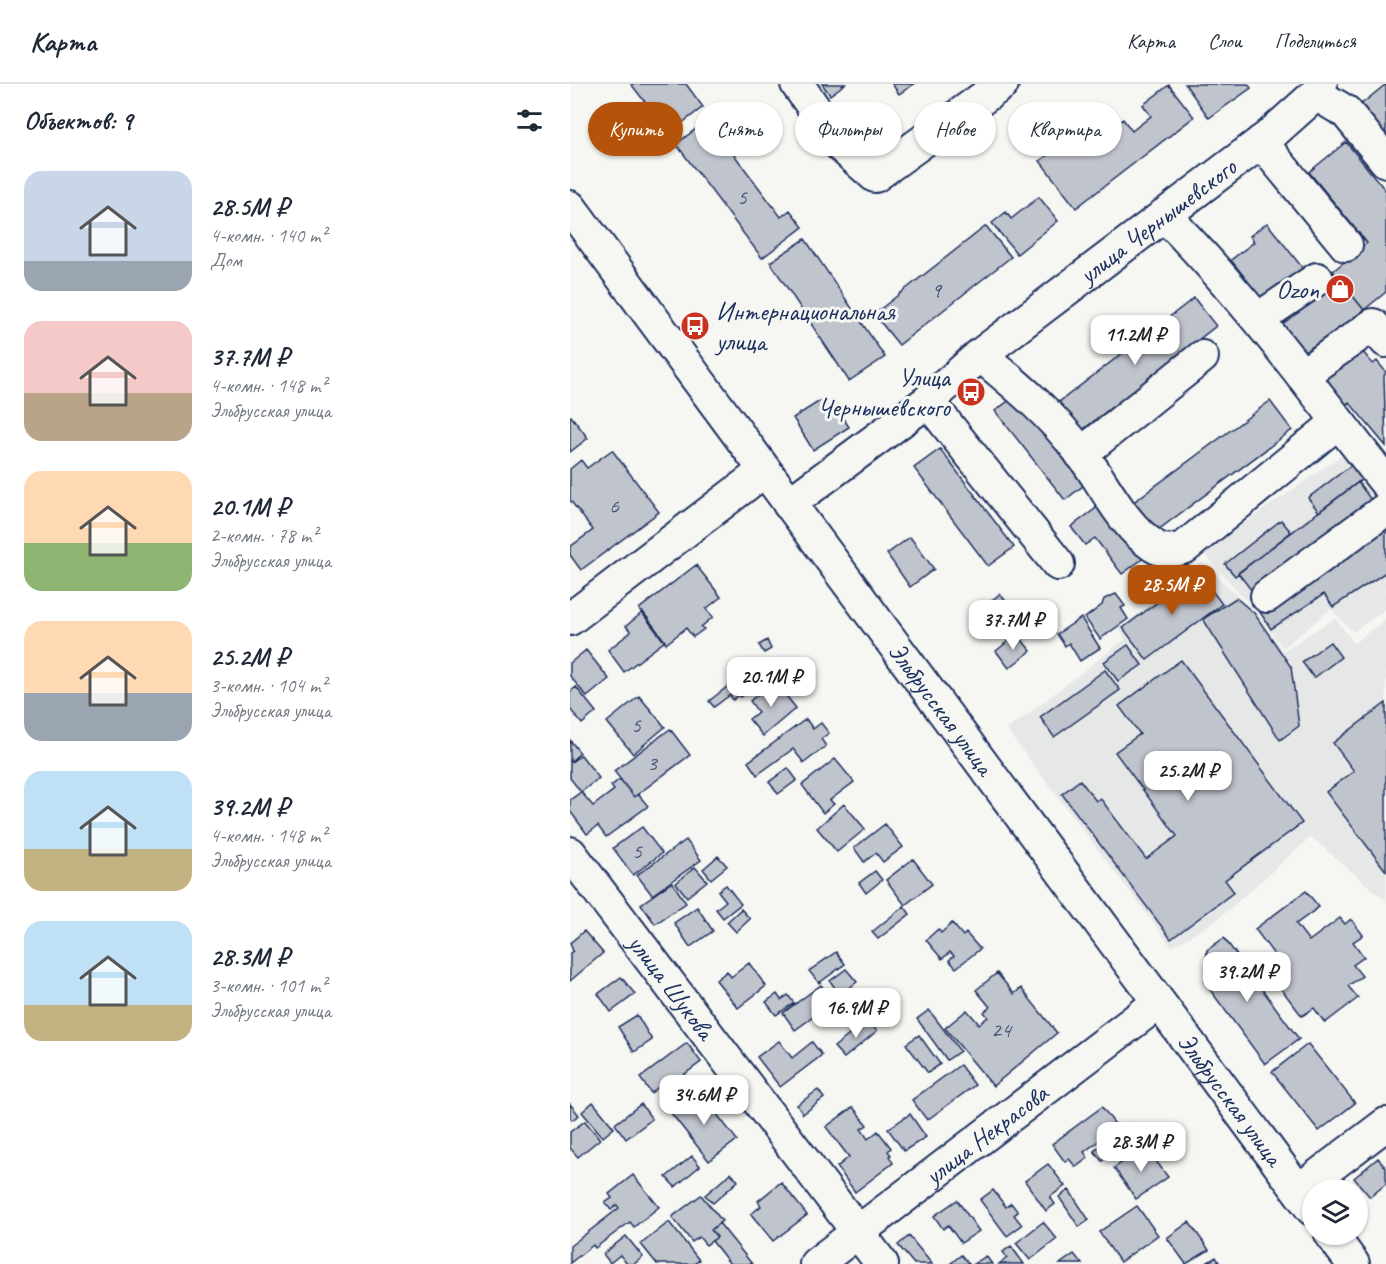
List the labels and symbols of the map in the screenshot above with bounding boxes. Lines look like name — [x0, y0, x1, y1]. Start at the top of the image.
street label: улица Чернышевского — [1071, 149, 1244, 292]
house number: 5 — [737, 183, 748, 211]
place label: Ozon — [1276, 273, 1319, 306]
shop icon: Ozon — [1324, 273, 1356, 305]
house number: 9 — [931, 276, 943, 304]
place label: Интернациональная улица — [714, 295, 897, 358]
bus stop icon: Интернациональная улица — [679, 310, 711, 342]
pin: 11.2M ₽ — [1080, 315, 1190, 366]
place label: Улица Чернышевского — [818, 361, 952, 424]
bus stop icon: Улица Чернышевского — [955, 376, 987, 408]
house number: 6 — [609, 492, 620, 520]
pin: 28.5M ₽ — [1117, 565, 1227, 616]
pin: 37.7M ₽ — [958, 600, 1068, 651]
street label: Эльбрусская улица — [881, 635, 1003, 783]
pin: 20.1M ₽ — [716, 657, 826, 708]
house number: 5 — [631, 711, 642, 739]
house number: 3 — [647, 749, 659, 777]
pin: 25.2M ₽ — [1133, 751, 1243, 802]
house number: 5 — [632, 837, 643, 865]
street label: улица Шукова — [620, 926, 723, 1048]
pin: 39.2M ₽ — [1192, 952, 1302, 1003]
pin: 16.9M ₽ — [801, 988, 911, 1039]
house number: 24 — [991, 1016, 1013, 1044]
street label: Эльбрусская улица — [1170, 1026, 1292, 1174]
pin: 34.6M ₽ — [649, 1075, 759, 1126]
street label: улица Некрасова — [916, 1076, 1056, 1193]
pin: 28.3M ₽ — [1086, 1122, 1196, 1173]

